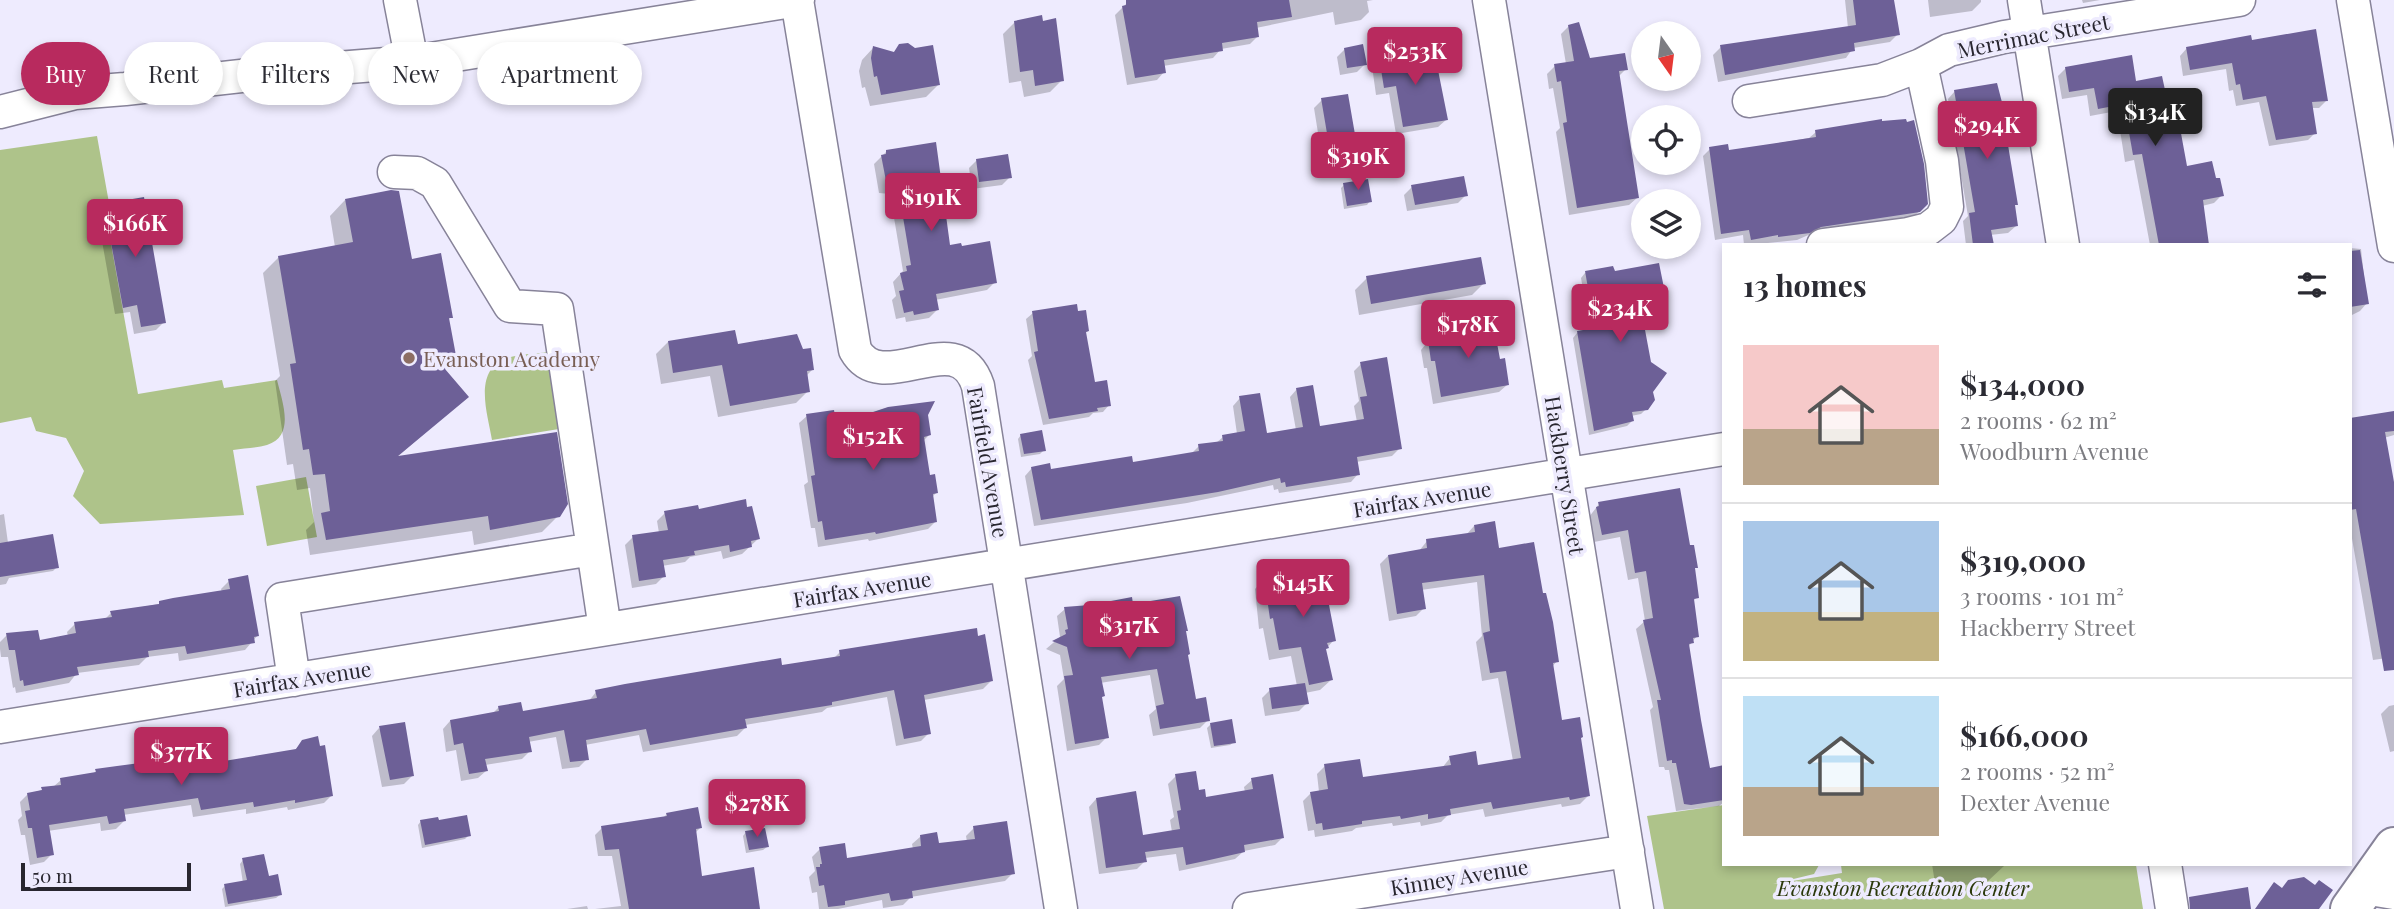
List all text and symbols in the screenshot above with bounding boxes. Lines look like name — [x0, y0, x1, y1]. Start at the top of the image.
street label: Merrimac Street — [1955, 6, 2112, 63]
north arrow — [1631, 21, 1701, 91]
map controls — [1631, 21, 1701, 259]
pin: $253K — [1366, 28, 1464, 87]
text: $253K — [1383, 34, 1447, 65]
chip: Buy — [21, 42, 110, 105]
chip: Rent — [124, 42, 223, 105]
chip: Filters — [237, 42, 354, 105]
chip: New — [368, 42, 463, 105]
chip: Apartment — [477, 42, 642, 105]
pin: $134K — [2106, 88, 2204, 148]
text: $134K — [2124, 95, 2186, 126]
pin: $294K — [1938, 102, 2036, 161]
button: locate — [1631, 105, 1701, 175]
text: $294K — [1954, 108, 2020, 139]
pin: $319K — [1309, 132, 1407, 192]
text: $319K — [1327, 139, 1389, 170]
pin: $191K — [882, 174, 980, 233]
text: $191K — [901, 180, 961, 211]
button: layers — [1631, 189, 1701, 259]
pin: $166K — [86, 200, 184, 259]
text: $166K — [103, 206, 167, 237]
text: 13 homes — [1743, 265, 1867, 305]
icon: filters — [2293, 266, 2331, 304]
pin: $234K — [1571, 284, 1669, 344]
text: $234K — [1587, 291, 1653, 322]
pin: $178K — [1419, 300, 1517, 360]
text: $178K — [1437, 307, 1499, 338]
place label: Evanston Academy — [423, 344, 600, 372]
marker: Evanston Academy — [401, 350, 417, 366]
text: $134,000 — [1960, 364, 2085, 404]
icon: home — [1799, 373, 1883, 457]
street label: Fairfield Avenue — [962, 384, 1016, 540]
street label: Hackberry Street — [1540, 394, 1592, 557]
text: 2 rooms · 62 m² — [1960, 404, 2117, 435]
pin: $152K — [824, 412, 922, 472]
text: $152K — [843, 419, 903, 450]
text: Woodburn Avenue — [1960, 435, 2149, 466]
street label: Fairfax Avenue — [1351, 473, 1493, 523]
text: $319,000 — [1960, 540, 2086, 580]
icon: home — [1799, 549, 1883, 633]
pin: $145K — [1254, 560, 1352, 619]
street label: Fairfax Avenue — [791, 563, 933, 613]
text: $145K — [1272, 566, 1334, 597]
text: 3 rooms · 101 m² — [1960, 580, 2124, 611]
pin: $317K — [1080, 602, 1178, 661]
text: $317K — [1099, 608, 1159, 639]
text: Hackberry Street — [1960, 611, 2135, 642]
street label: Fairfax Avenue — [231, 653, 373, 703]
text: $166,000 — [1960, 715, 2089, 755]
icon: home — [1799, 724, 1883, 808]
pin: $377K — [132, 728, 230, 787]
text: $377K — [150, 734, 212, 765]
text: 2 rooms · 52 m² — [1960, 755, 2114, 786]
pin: $278K — [708, 780, 806, 839]
text: $278K — [724, 786, 790, 817]
text: Dexter Avenue — [1960, 786, 2110, 817]
street label: Kinney Avenue — [1388, 851, 1530, 901]
scale bar — [21, 860, 191, 892]
text: 50 m — [32, 862, 73, 888]
park label: Evanston Recreation Center — [1776, 873, 2030, 901]

